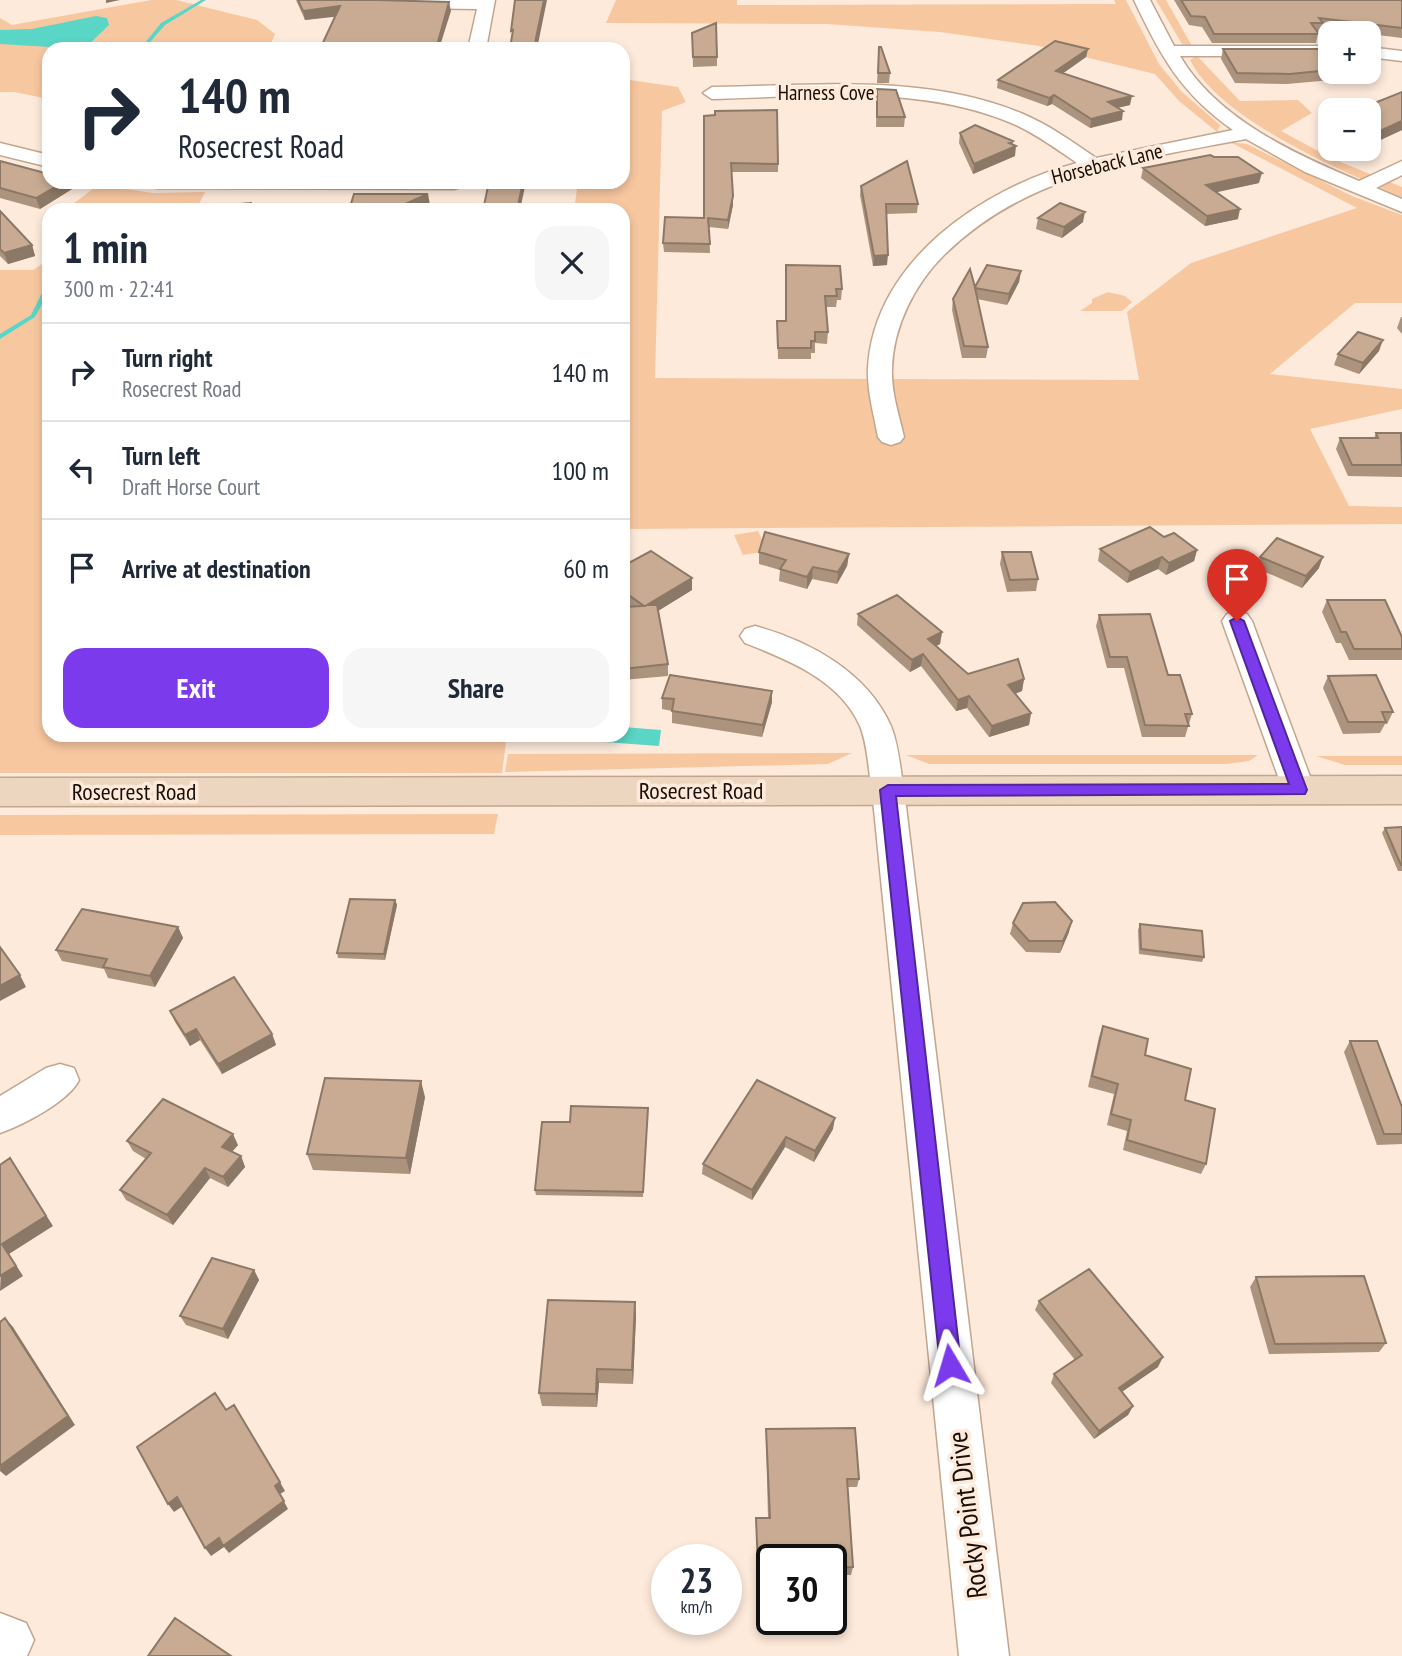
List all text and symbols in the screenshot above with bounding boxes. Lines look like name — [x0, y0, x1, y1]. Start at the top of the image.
map controls — [1318, 21, 1381, 161]
button: + — [1318, 21, 1381, 84]
text: 140 m — [178, 63, 291, 127]
icon: right — [63, 70, 154, 161]
street label: Harness Cove — [778, 79, 874, 106]
button: − — [1318, 98, 1381, 161]
text: Rosecrest Road — [178, 125, 344, 167]
street label: Horseback Lane — [1048, 137, 1165, 190]
text: 1 min — [63, 220, 148, 275]
button: close — [535, 226, 609, 300]
text: 300 m · 22:41 — [63, 274, 175, 303]
text: Turn right — [122, 341, 213, 374]
icon: right — [63, 353, 101, 391]
text: 140 m — [551, 356, 609, 389]
text: Rosecrest Road — [122, 374, 241, 403]
text: Turn left — [122, 439, 200, 472]
icon: left — [63, 451, 101, 489]
text: 100 m — [551, 454, 609, 487]
text: Draft Horse Court — [122, 472, 260, 501]
icon: arrive — [63, 549, 101, 587]
pin — [1207, 549, 1267, 621]
text: Arrive at destination — [122, 552, 311, 585]
text: 60 m — [563, 552, 609, 585]
icon: arrive — [1218, 560, 1256, 598]
button: Exit — [63, 648, 329, 728]
button: Share — [343, 648, 609, 728]
street label: Rosecrest Road — [639, 775, 763, 806]
street label: Rosecrest Road — [72, 776, 196, 807]
position arrow — [913, 1328, 987, 1402]
street label: Rocky Point Drive — [938, 1430, 995, 1601]
speed limit sign: 30 — [756, 1544, 847, 1635]
text: 23 — [680, 1557, 713, 1603]
text: km/h — [681, 1595, 712, 1618]

